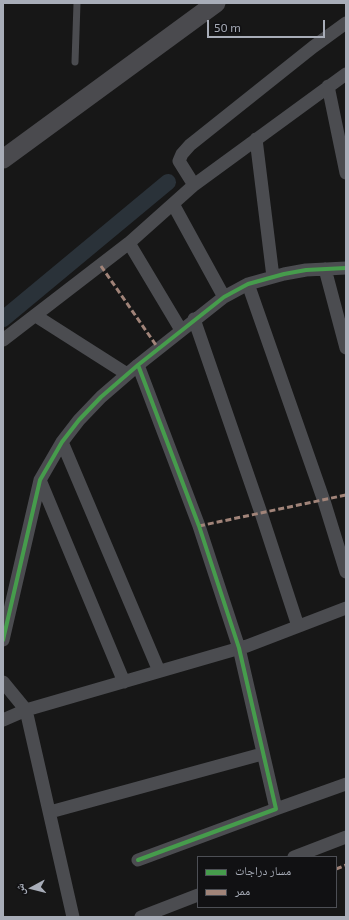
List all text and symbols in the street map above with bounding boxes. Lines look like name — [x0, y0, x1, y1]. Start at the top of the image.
scale bar — [209, 12, 327, 38]
text: 50 m — [214, 20, 241, 34]
legend — [197, 856, 337, 908]
text: مسار دراجات — [235, 863, 291, 877]
north arrow — [12, 868, 52, 908]
text: ش — [12, 883, 27, 896]
text: ممر — [235, 883, 250, 897]

